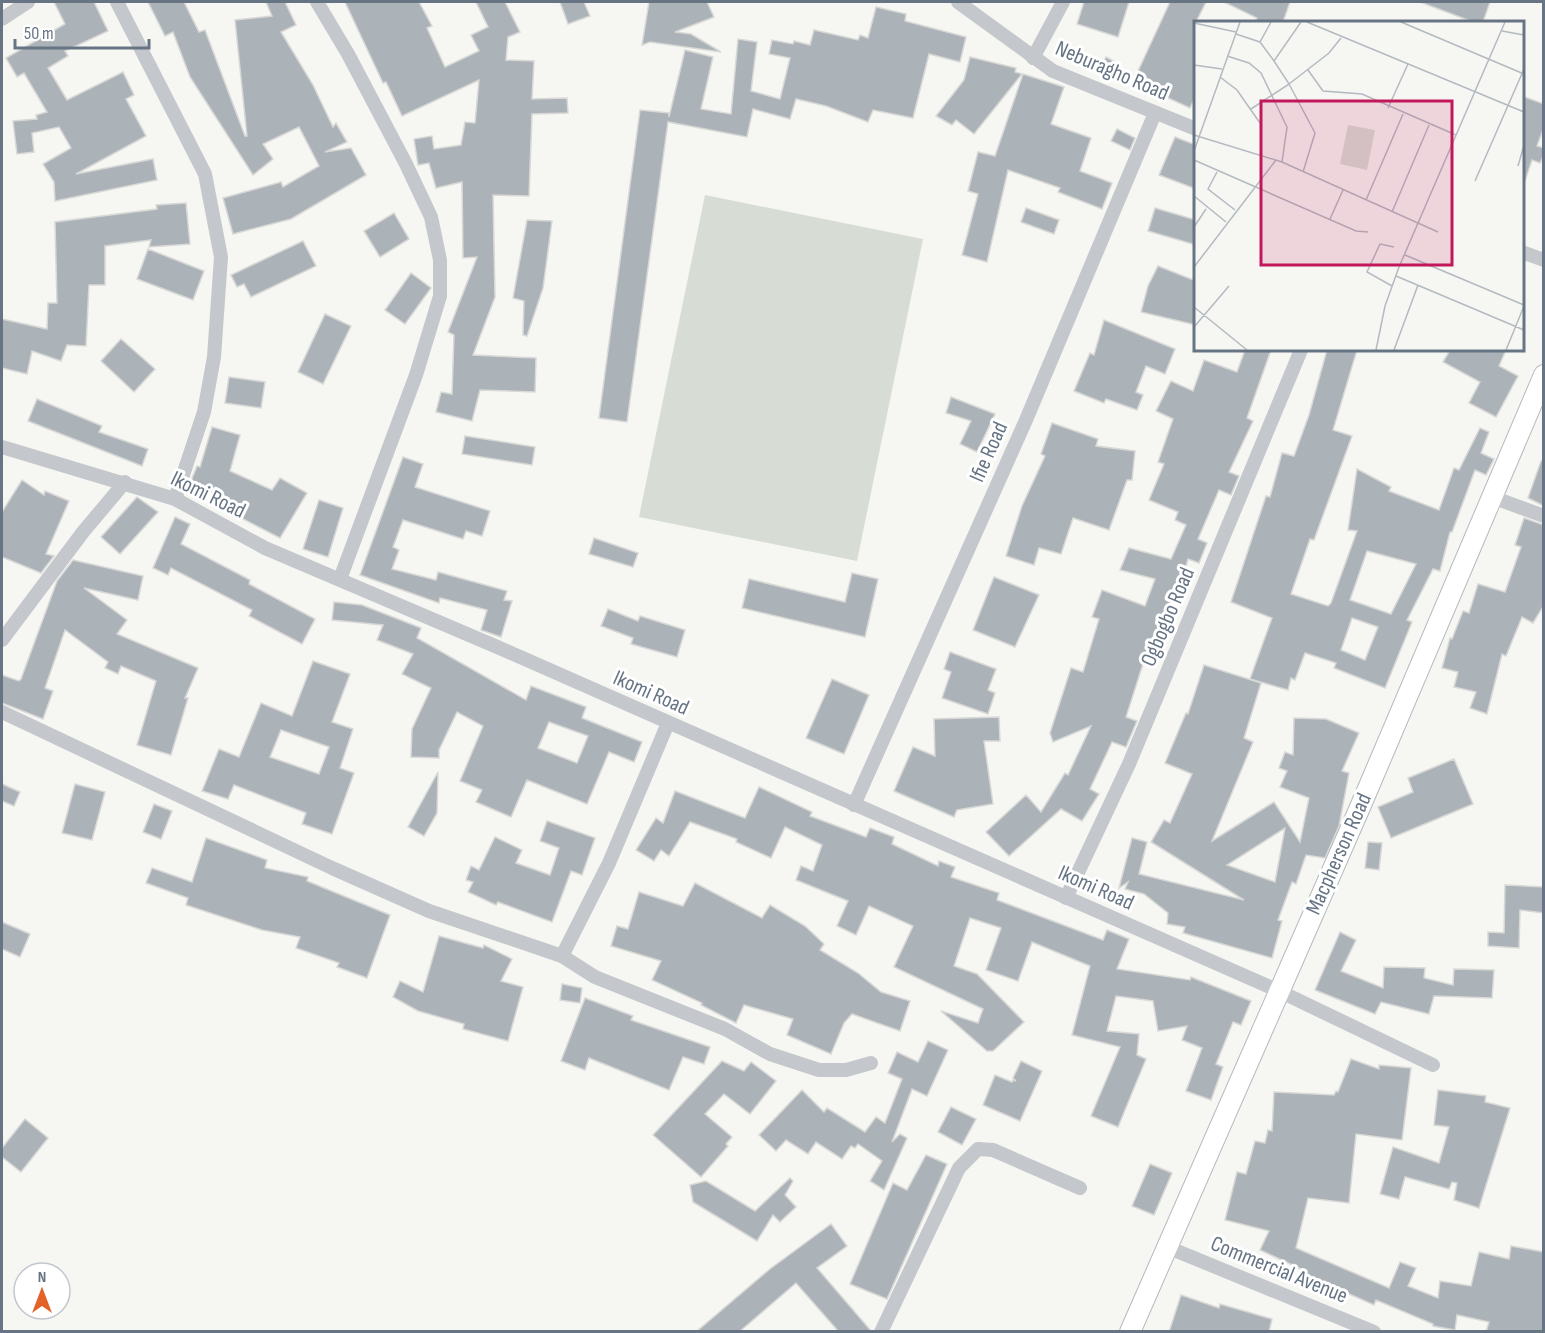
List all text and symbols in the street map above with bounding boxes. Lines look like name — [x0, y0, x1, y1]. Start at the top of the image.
scale bar — [15, 12, 148, 50]
inset map — [1194, 21, 1524, 351]
text: 50 m — [24, 23, 54, 44]
street label: Neburagho Road — [1051, 35, 1173, 107]
street label: Ifie Road — [964, 418, 1014, 486]
street label: Ikomi Road — [166, 465, 250, 525]
street label: Ogbogbo Road — [1135, 563, 1201, 671]
street label: Ikomi Road — [609, 664, 693, 722]
street label: Macpherson Road — [1300, 789, 1378, 919]
street label: Ikomi Road — [1054, 859, 1138, 917]
street label: Commercial Avenue — [1207, 1230, 1351, 1310]
north arrow — [12, 1261, 72, 1321]
text: N — [38, 1268, 46, 1287]

